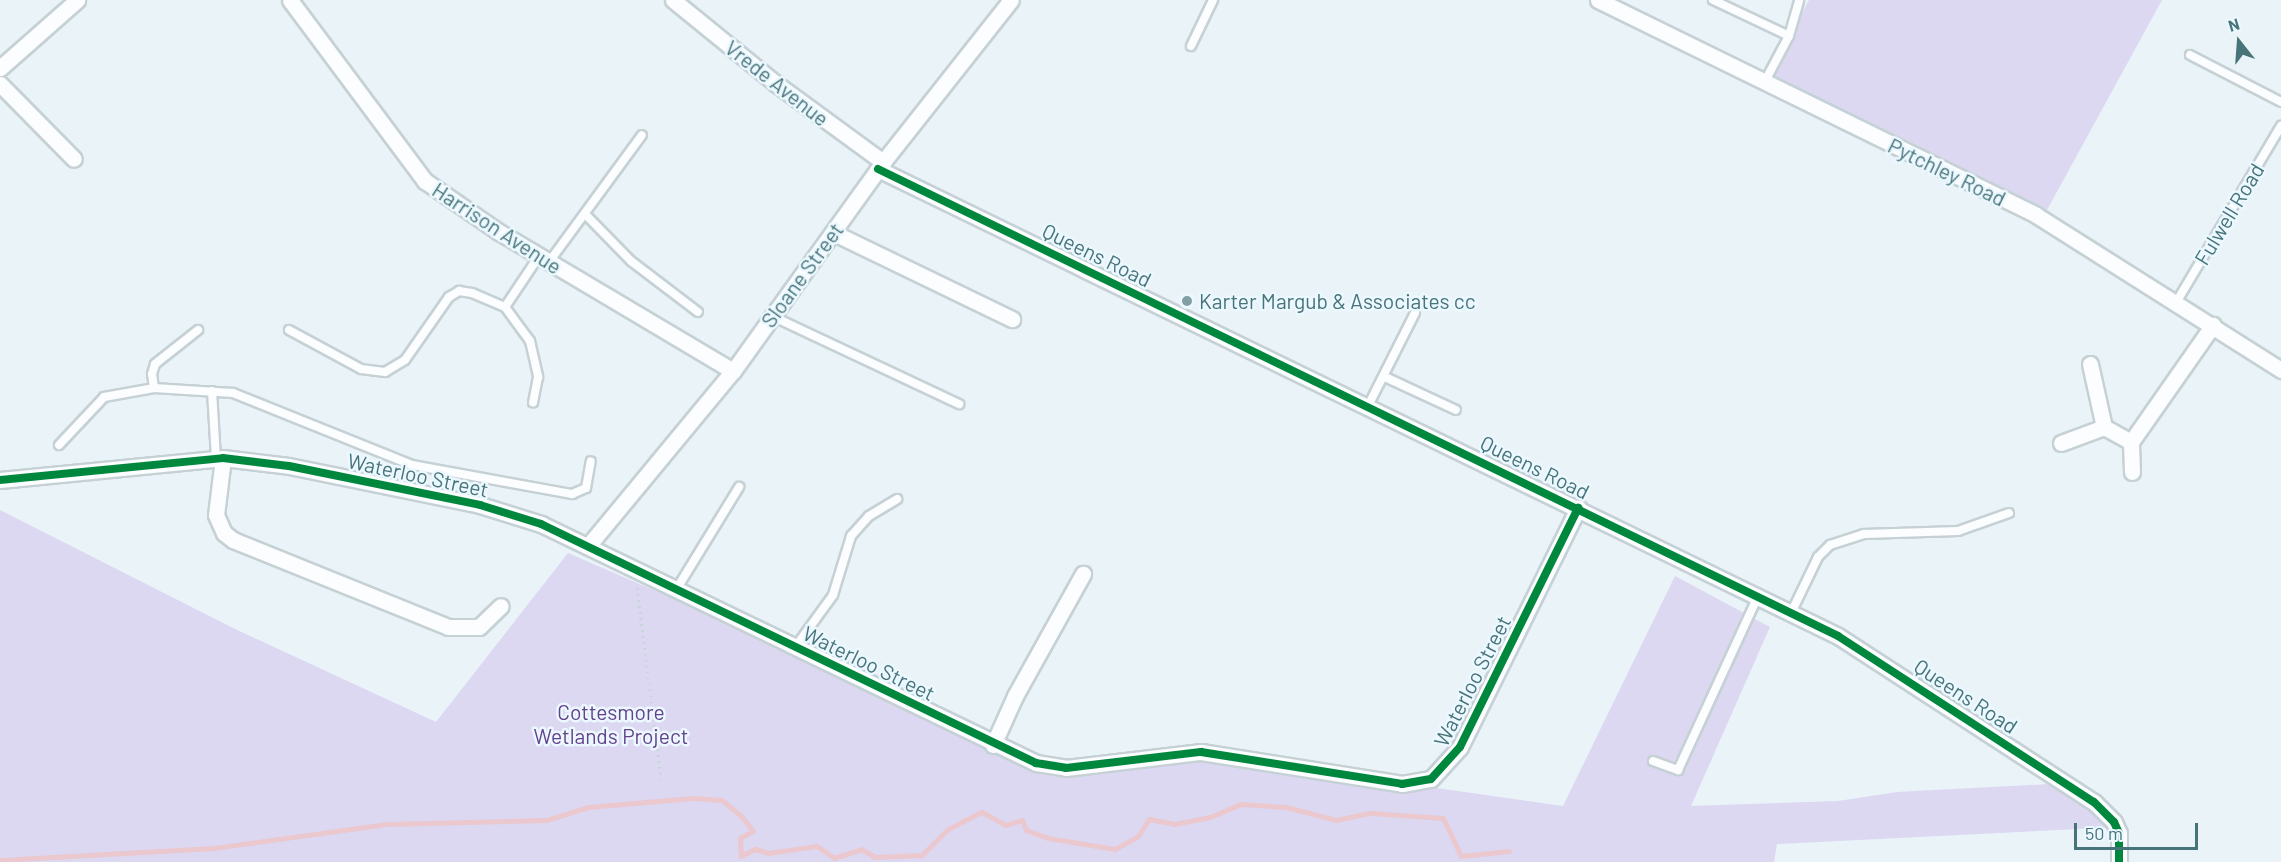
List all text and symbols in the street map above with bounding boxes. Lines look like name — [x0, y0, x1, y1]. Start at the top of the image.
north arrow — [2209, 12, 2269, 72]
text: N — [2226, 14, 2241, 35]
street label: Vrede Avenue — [720, 35, 834, 131]
street label: Pytchley Road — [1884, 133, 2010, 211]
street label: Fulwell Road — [2189, 159, 2269, 269]
street label: Harrison Avenue — [428, 177, 566, 279]
street label: Sloane Street — [756, 218, 848, 332]
street label: Queens Road — [1039, 218, 1155, 292]
place label: Karter Margub & Associates cc — [1199, 288, 1476, 314]
marker: Karter Margub & Associates cc — [1180, 294, 1194, 308]
street label: Queens Road — [1477, 430, 1593, 504]
street label: Waterloo Street — [345, 448, 491, 502]
street label: Waterloo Street — [1428, 611, 1516, 751]
street label: Waterloo Street — [799, 620, 939, 706]
street label: Queens Road — [1910, 653, 2022, 739]
park label: Cottesmore Wetlands Project — [534, 699, 688, 749]
scale bar — [2077, 811, 2202, 849]
text: 50 m — [2085, 822, 2123, 844]

